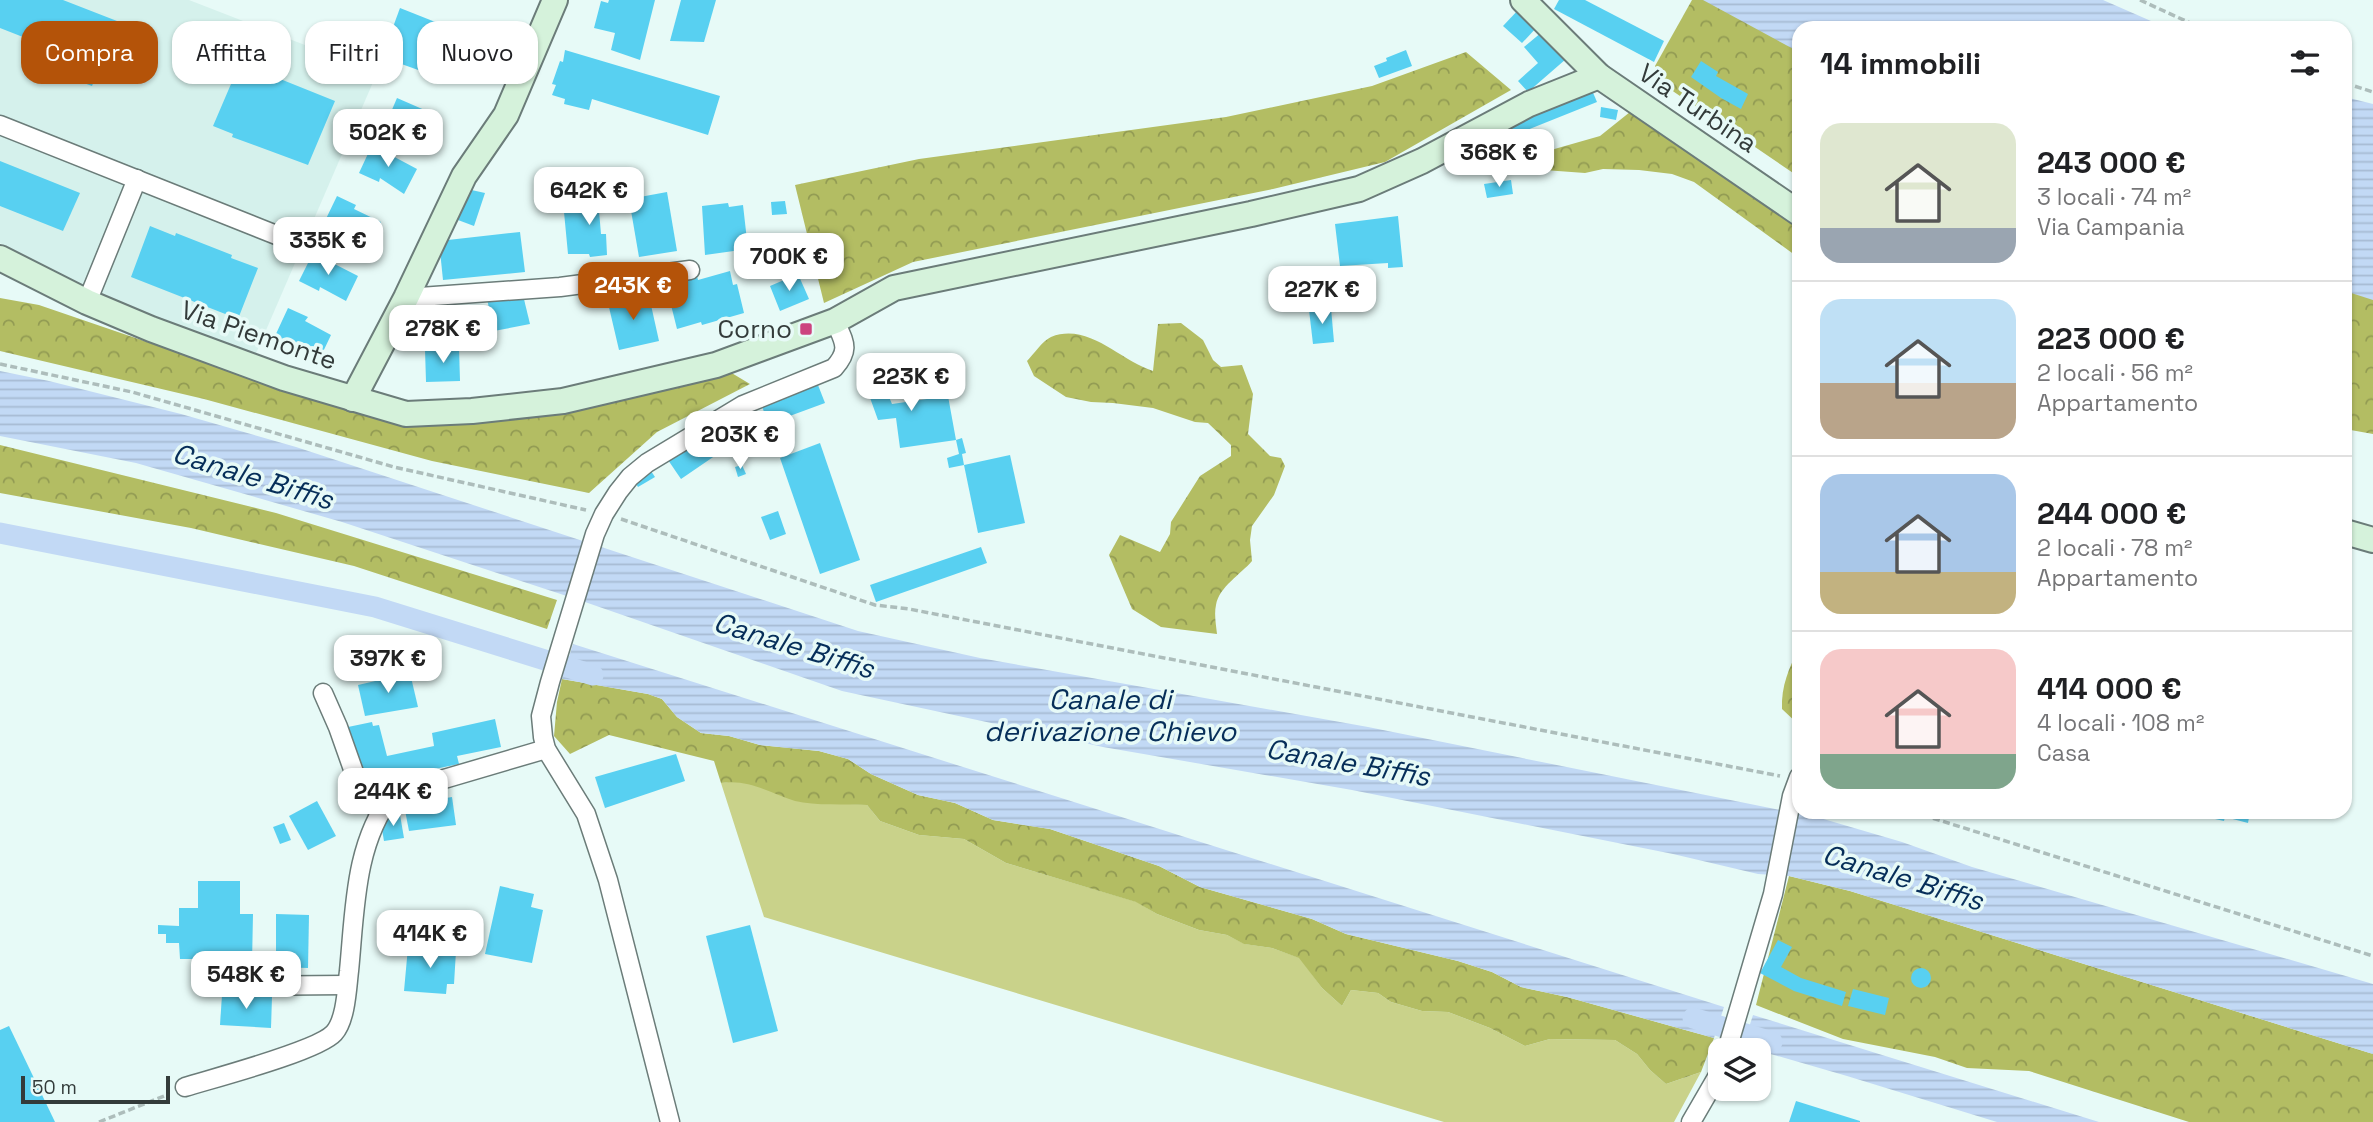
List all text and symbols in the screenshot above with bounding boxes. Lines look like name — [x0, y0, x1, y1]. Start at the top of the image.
chip: Compra — [21, 21, 158, 84]
chip: Affitta — [172, 21, 291, 84]
chip: Filtri — [305, 21, 403, 84]
chip: Nuovo — [417, 21, 538, 84]
text: 14 immobili — [1820, 44, 1981, 83]
icon: filters — [2286, 44, 2324, 82]
street label: Via Turbina — [1632, 56, 1764, 160]
pin: 502K € — [331, 110, 445, 169]
text: 502K € — [349, 117, 427, 147]
pin: 368K € — [1442, 130, 1556, 189]
text: 368K € — [1460, 137, 1538, 167]
text: 243 000 € — [2037, 143, 2186, 182]
icon: home — [1876, 151, 1960, 235]
pin: 642K € — [532, 168, 646, 227]
text: 642K € — [550, 175, 628, 205]
text: 3 locali · 74 m² — [2037, 182, 2191, 212]
text: Via Campania — [2037, 212, 2185, 242]
pin: 335K € — [271, 218, 385, 277]
text: 335K € — [289, 225, 367, 255]
pin: 700K € — [732, 233, 846, 293]
text: 700K € — [750, 241, 828, 271]
pin: 243K € — [576, 262, 690, 322]
pin: 227K € — [1265, 266, 1379, 326]
text: 243K € — [594, 270, 672, 300]
text: 227K € — [1284, 274, 1360, 304]
street label: Via Piemonte — [177, 292, 341, 378]
pin: 278K € — [386, 306, 500, 365]
place label: Corno — [717, 312, 792, 346]
text: 278K € — [405, 313, 481, 343]
text: 223 000 € — [2037, 319, 2185, 358]
marker: Corno — [798, 321, 814, 337]
icon: home — [1876, 327, 1960, 411]
pin: 223K € — [854, 354, 968, 413]
text: 2 locali · 56 m² — [2037, 358, 2193, 388]
text: 223K € — [872, 361, 950, 391]
text: Appartamento — [2037, 388, 2198, 418]
pin: 203K € — [683, 412, 797, 471]
text: 203K € — [701, 419, 779, 449]
water label: Canale Biffis — [169, 435, 339, 518]
text: 244 000 € — [2037, 494, 2186, 533]
icon: home — [1876, 502, 1960, 586]
text: 2 locali · 78 m² — [2037, 533, 2192, 563]
text: Appartamento — [2037, 563, 2198, 593]
water label: Canale Biffis — [710, 604, 880, 687]
pin: 397K € — [331, 636, 445, 695]
text: 397K € — [350, 643, 426, 673]
text: 414 000 € — [2037, 669, 2181, 708]
icon: home — [1876, 677, 1960, 761]
water label: Canale di derivazione Chievo — [984, 681, 1237, 749]
text: 4 locali · 108 m² — [2037, 708, 2204, 738]
water label: Canale Biffis — [1263, 730, 1434, 794]
text: Casa — [2037, 738, 2090, 768]
pin: 244K € — [336, 768, 450, 828]
text: 244K € — [354, 776, 432, 806]
water label: Canale Biffis — [1819, 836, 1989, 919]
pin: 414K € — [373, 911, 487, 970]
text: 414K € — [393, 918, 467, 948]
pin: 548K € — [189, 951, 303, 1011]
text: 548K € — [207, 959, 285, 989]
map controls — [1708, 1038, 1771, 1101]
button: layers — [1708, 1038, 1771, 1101]
scale bar — [21, 1073, 170, 1105]
text: 50 m — [32, 1075, 77, 1100]

